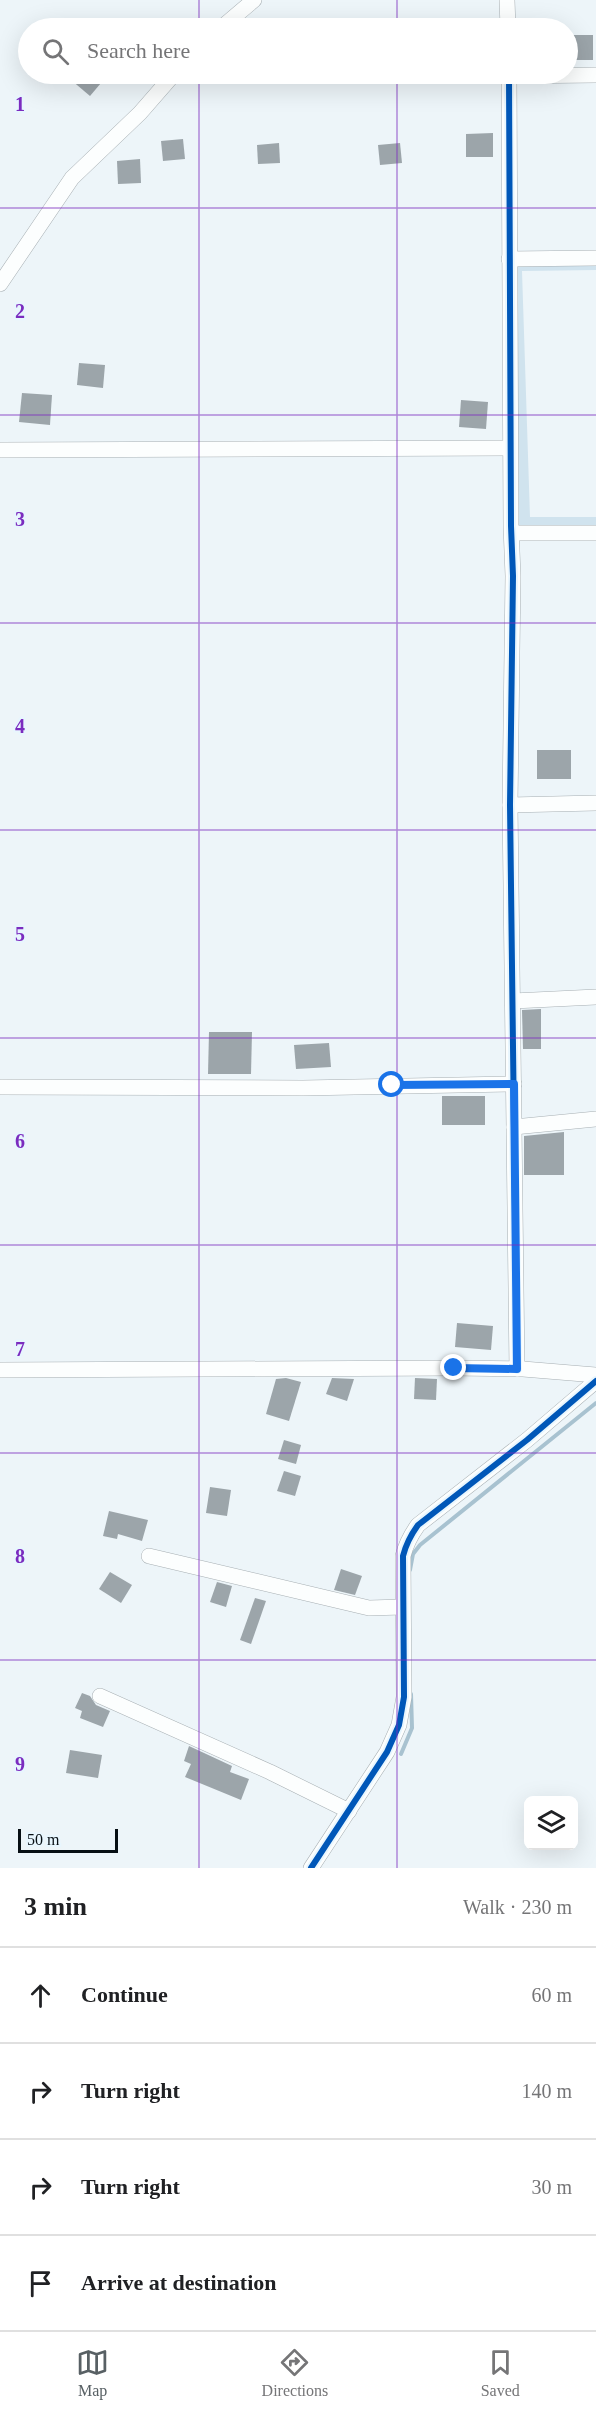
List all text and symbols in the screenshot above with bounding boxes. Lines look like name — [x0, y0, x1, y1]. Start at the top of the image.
search box — [18, 18, 578, 84]
icon: search — [39, 35, 72, 68]
text: Search here — [87, 38, 190, 63]
text: 1 — [15, 93, 25, 115]
text: 2 — [15, 300, 25, 322]
text: 3 — [15, 508, 25, 530]
text: 4 — [15, 715, 25, 737]
text: 5 — [15, 923, 25, 945]
route start — [378, 1071, 404, 1097]
text: 6 — [15, 1130, 25, 1152]
text: 7 — [15, 1338, 25, 1360]
route end — [440, 1354, 466, 1380]
text: 8 — [15, 1545, 25, 1567]
text: 9 — [15, 1753, 25, 1775]
map controls — [524, 1796, 578, 1850]
button: layers — [524, 1796, 578, 1850]
scale bar — [18, 1826, 118, 1854]
text: 50 m — [27, 1831, 59, 1848]
text: 3 min — [24, 1892, 87, 1921]
text: Walk · 230 m — [463, 1896, 572, 1918]
icon: ahead — [24, 1979, 57, 2012]
text: Continue — [81, 1982, 168, 2007]
text: 60 m — [531, 1984, 572, 2006]
icon: right — [24, 2075, 57, 2108]
text: Turn right — [81, 2078, 180, 2103]
text: 140 m — [521, 2080, 572, 2102]
icon: right — [24, 2171, 57, 2204]
text: Turn right — [81, 2174, 180, 2199]
text: 30 m — [531, 2176, 572, 2198]
icon: arrive — [24, 2267, 57, 2300]
text: Arrive at destination — [81, 2270, 277, 2295]
tab: Map — [76, 2346, 109, 2400]
tab: Directions — [262, 2346, 328, 2400]
tab: Saved — [481, 2346, 520, 2400]

